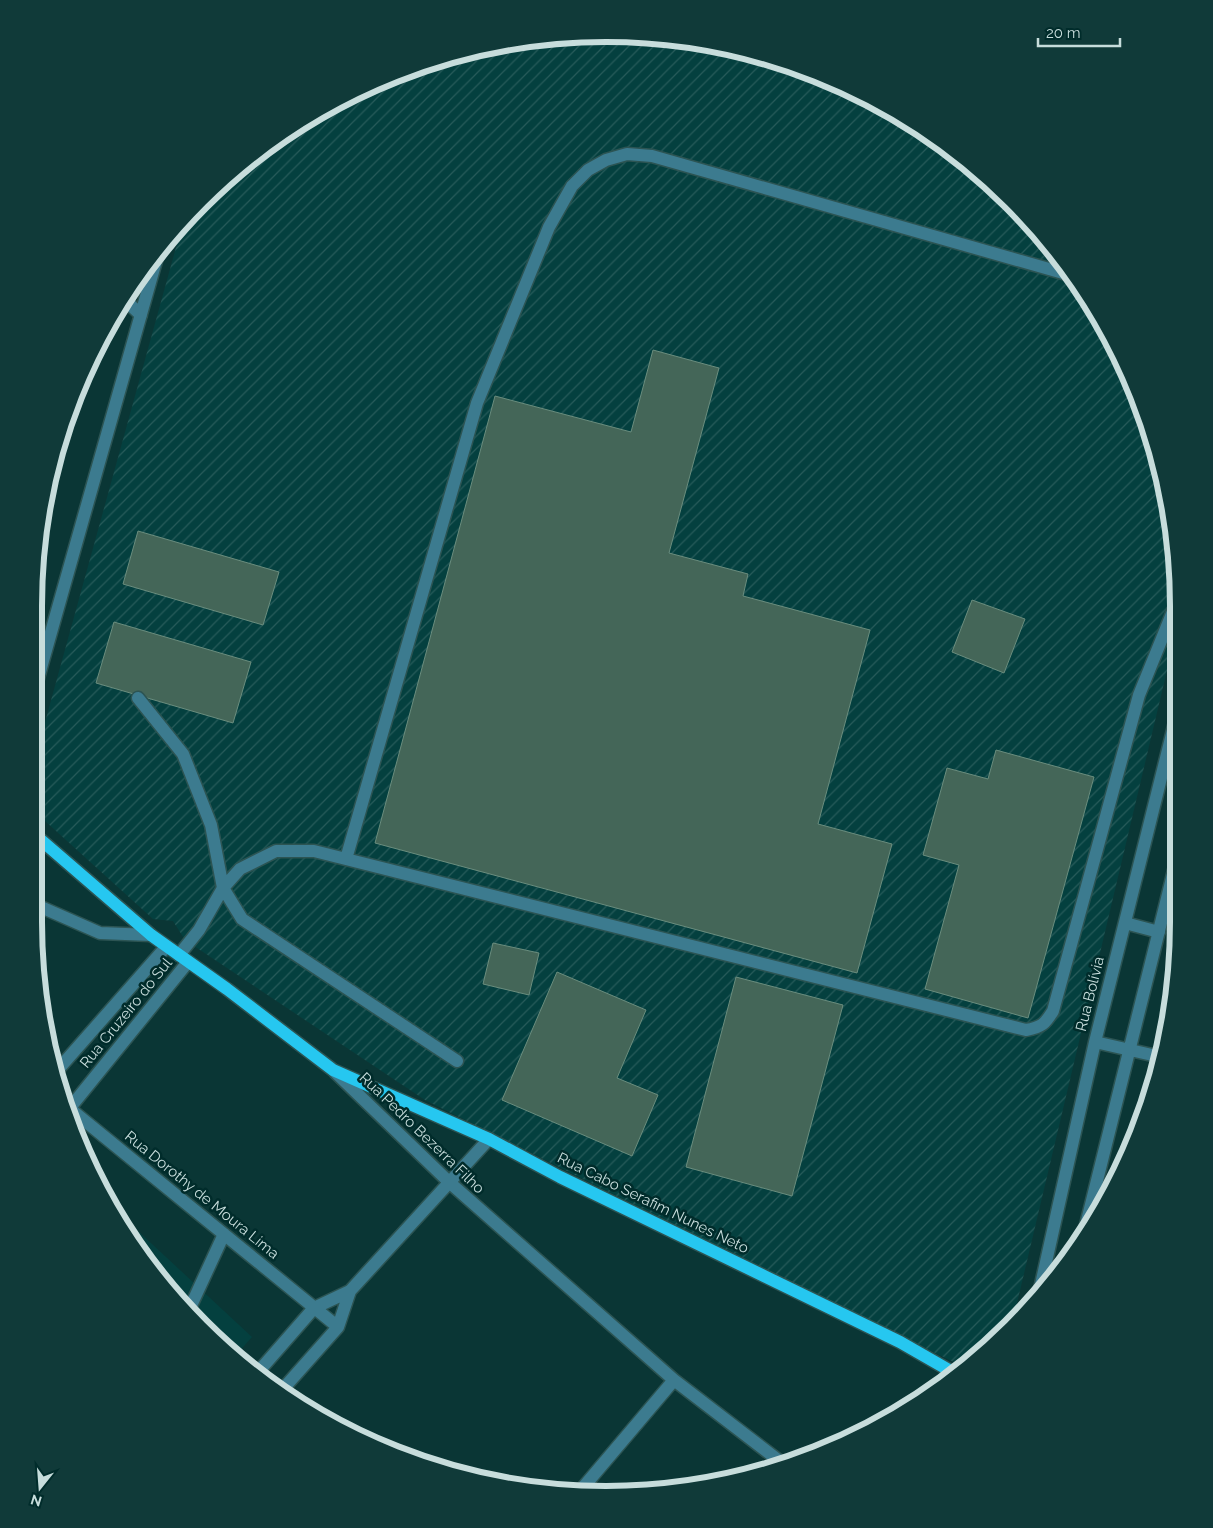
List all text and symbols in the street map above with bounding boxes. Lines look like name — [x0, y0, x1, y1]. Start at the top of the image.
scale bar — [1038, 15, 1120, 47]
text: 20 m — [1046, 24, 1081, 42]
street label: Rua Cruzeiro do Sul — [76, 954, 176, 1072]
street label: Rua Bolívia — [1072, 955, 1108, 1033]
street label: Rua Pedro Bezerra Filho — [356, 1069, 488, 1197]
street label: Rua Dorothy de Moura Lima — [121, 1127, 283, 1263]
street label: Rua Cabo Serafim Nunes Neto — [554, 1149, 752, 1257]
north arrow — [15, 1463, 65, 1513]
text: N — [29, 1491, 44, 1510]

